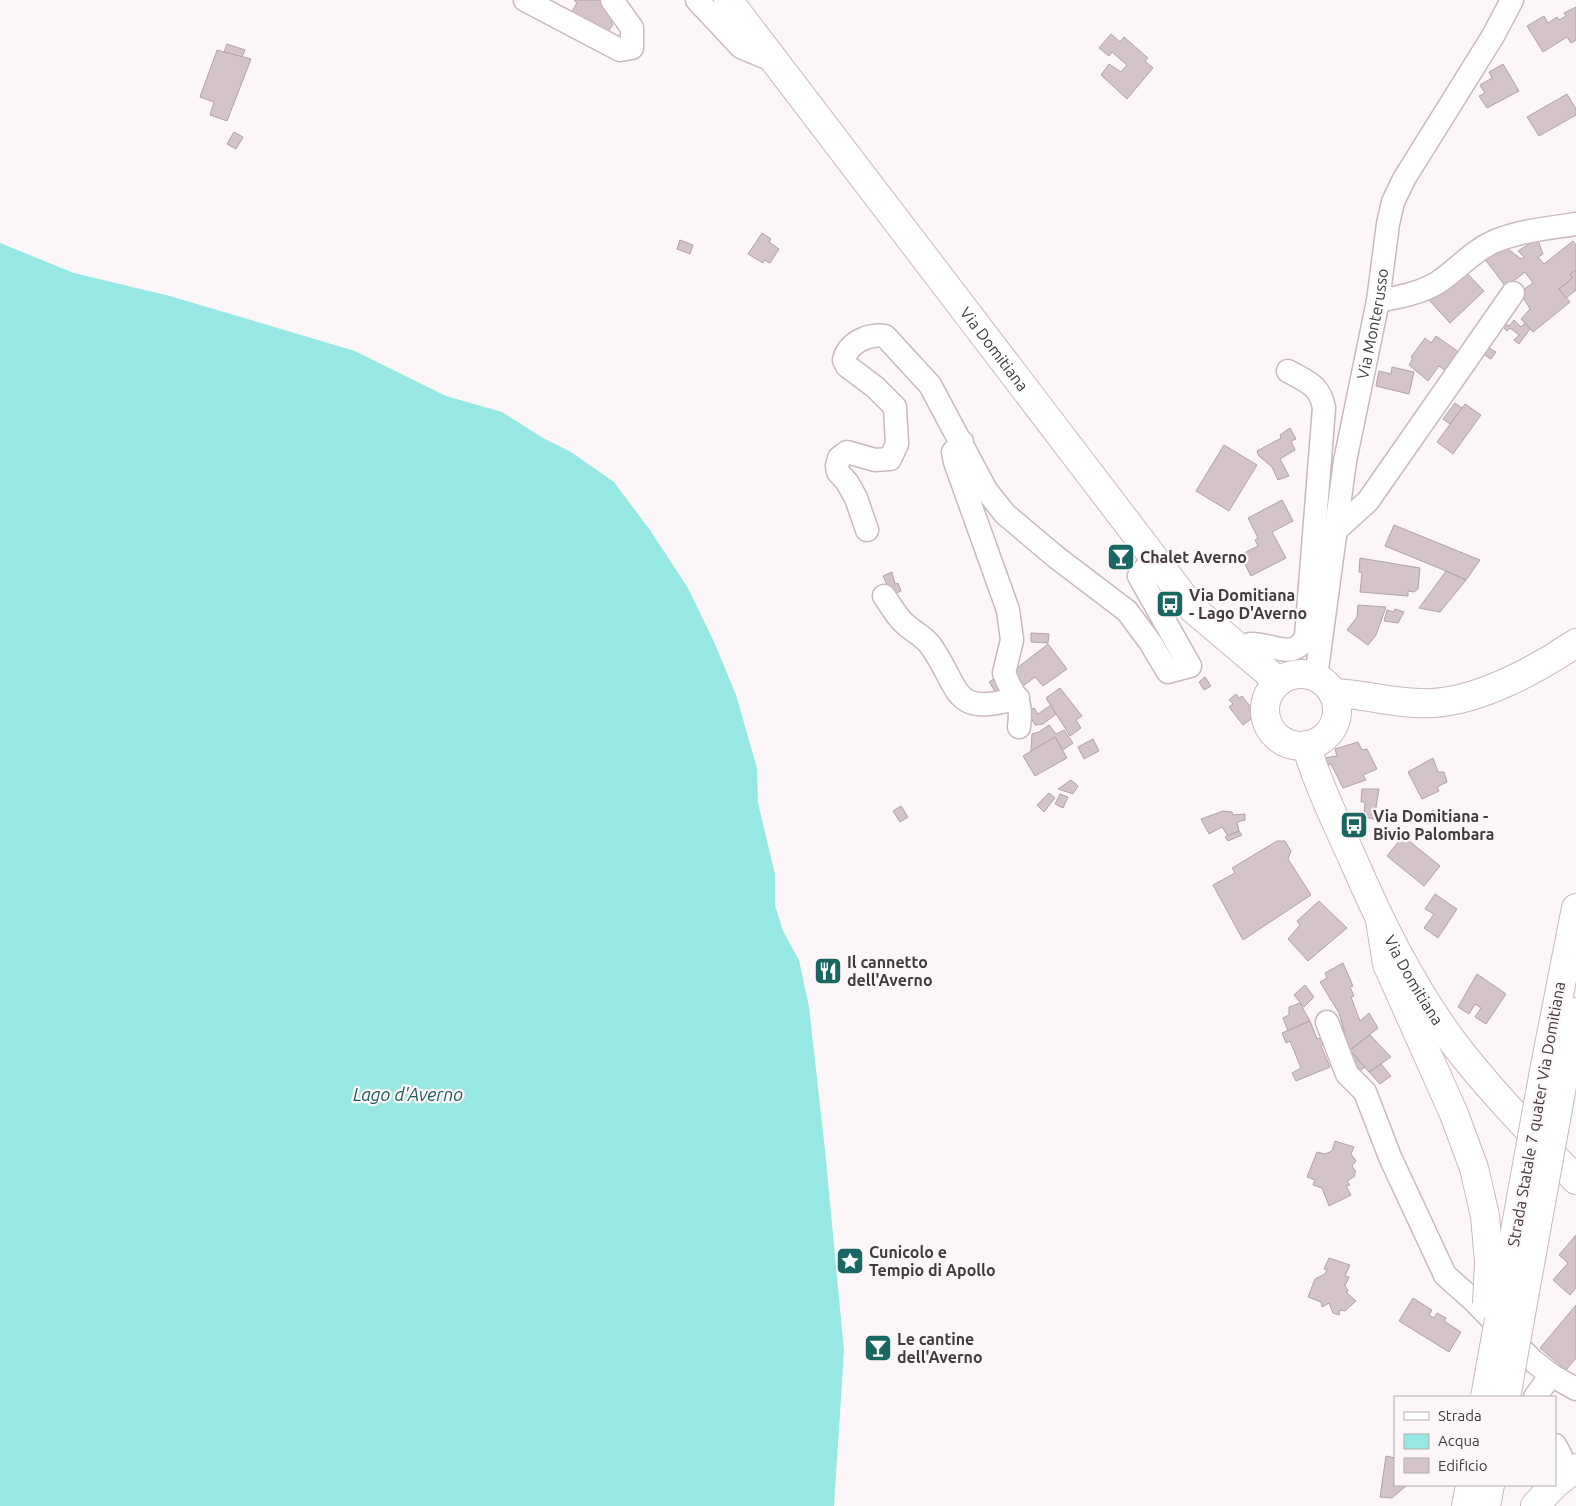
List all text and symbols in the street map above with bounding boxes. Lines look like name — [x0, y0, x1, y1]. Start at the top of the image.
street label: Via Monterusso — [1353, 267, 1391, 381]
street label: Via Domitiana — [957, 303, 1032, 394]
bar icon: Chalet Averno — [1106, 542, 1136, 572]
place label: Chalet Averno — [1140, 548, 1247, 566]
place label: Via Domitiana - Lago D'Averno — [1189, 586, 1307, 622]
bus stop icon: Via Domitiana - Lago D'Averno — [1155, 589, 1185, 619]
place label: Via Domitiana - Bivio Palombara — [1373, 807, 1495, 843]
bus stop icon: Via Domitiana - Bivio Palombara — [1339, 810, 1369, 840]
street label: Via Domitiana — [1381, 932, 1447, 1028]
place label: Il cannetto dell'Averno — [847, 953, 933, 989]
restaurant icon: Il cannetto dell'Averno — [813, 956, 843, 986]
street label: Strada Statale 7 quater Via Domitiana — [1504, 980, 1568, 1248]
water label: Lago d'Averno — [353, 1084, 463, 1104]
place label: Cunicolo e Tempio di Apollo — [869, 1243, 996, 1279]
place icon: Cunicolo e Tempio di Apollo — [835, 1246, 865, 1276]
place label: Le cantine dell'Averno — [897, 1330, 983, 1366]
bar icon: Le cantine dell'Averno — [863, 1333, 893, 1363]
legend — [1394, 1396, 1556, 1486]
text: Strada — [1438, 1407, 1482, 1424]
text: Acqua — [1438, 1432, 1480, 1449]
text: Edificio — [1438, 1457, 1487, 1474]

